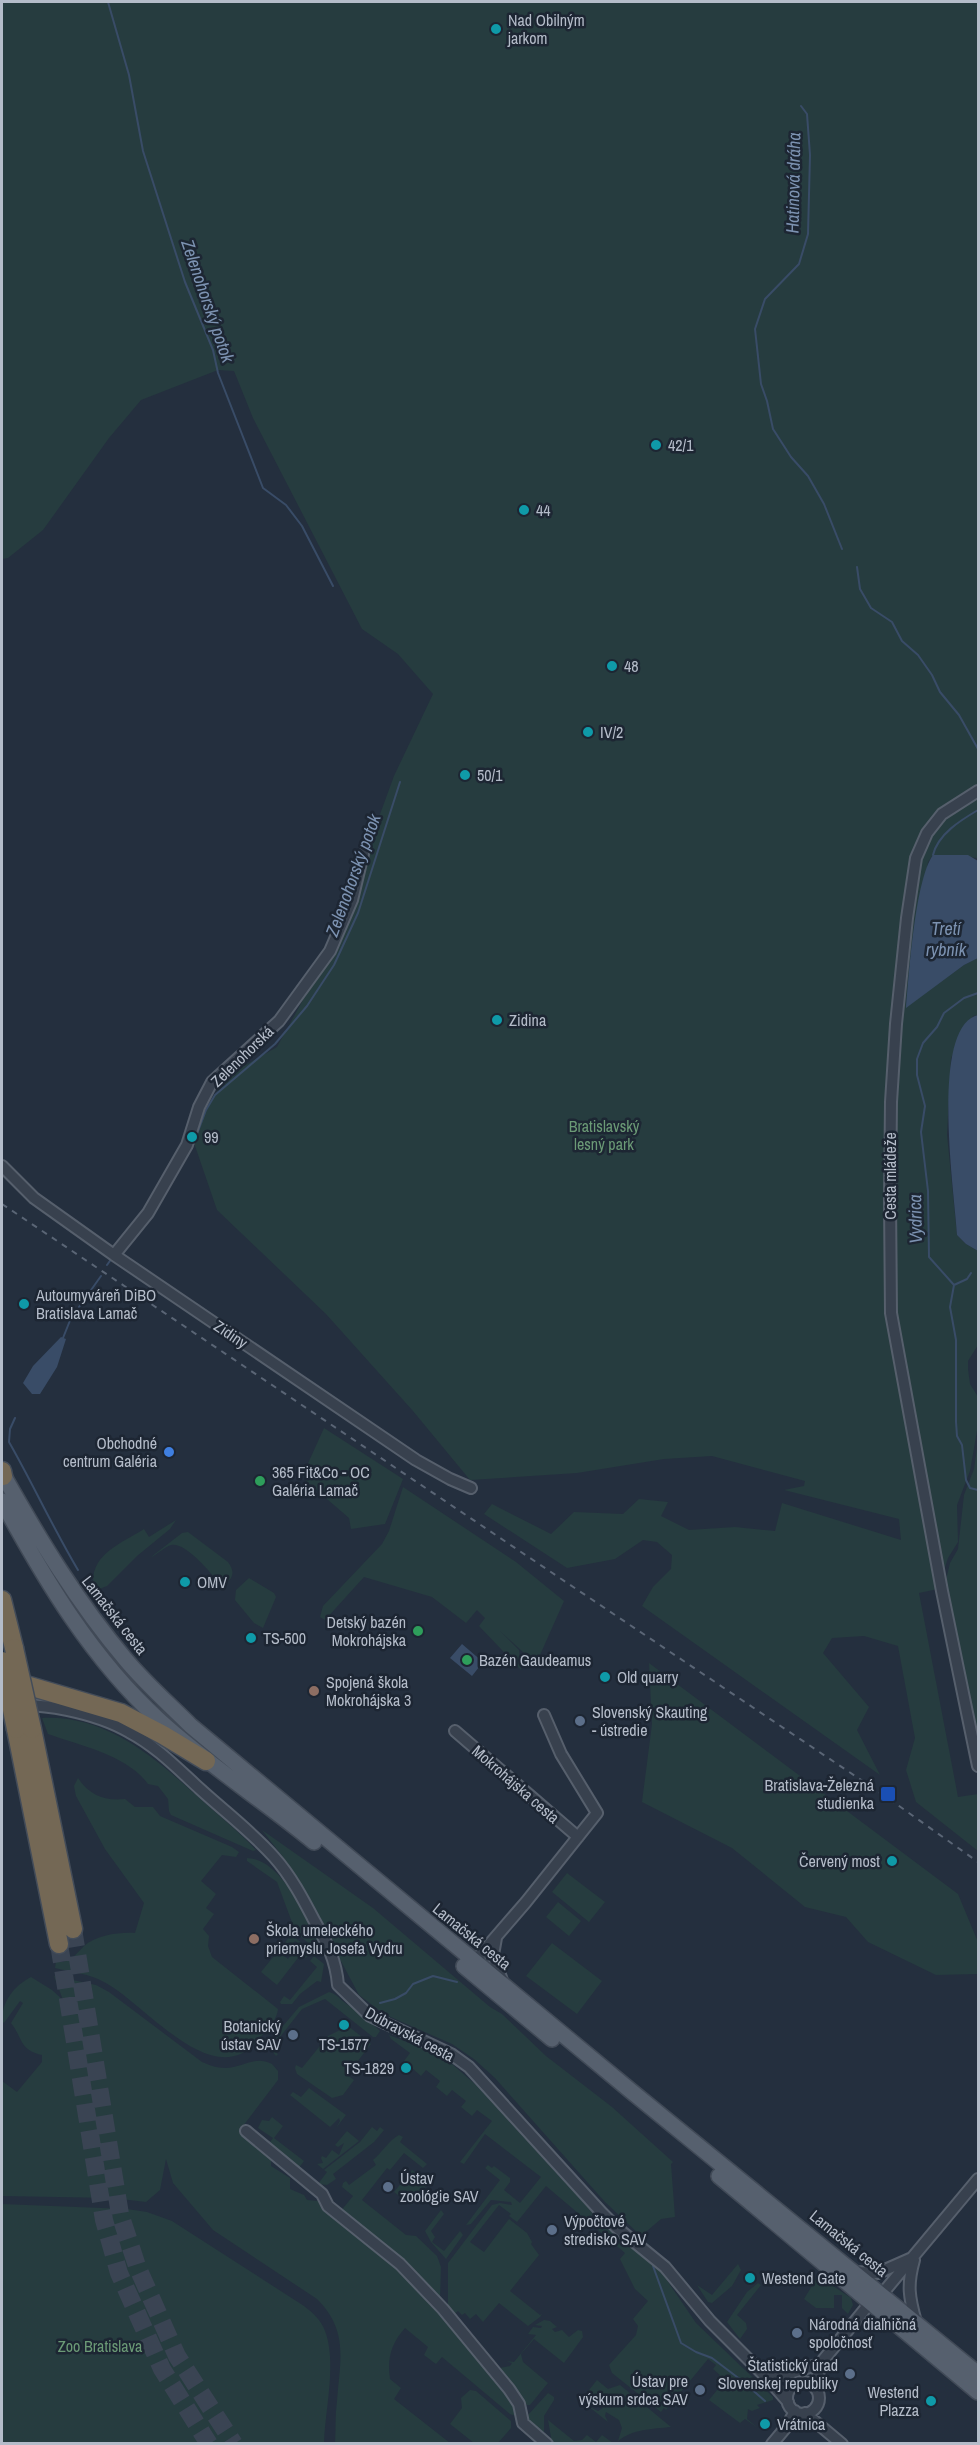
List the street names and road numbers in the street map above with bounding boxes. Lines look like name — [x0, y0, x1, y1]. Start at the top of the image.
street label: Zelenohorská — [206, 1020, 279, 1092]
street label: Cesta mládeže — [879, 1132, 901, 1220]
street label: Zidiny — [210, 1315, 253, 1354]
street label: Lamačská cesta — [77, 1571, 153, 1660]
street label: Mokrohájska cesta — [468, 1740, 565, 1829]
street label: Lamačská cesta — [428, 1898, 516, 1975]
street label: Dúbravská cesta — [362, 2001, 459, 2067]
street label: Lamačská cesta — [805, 2205, 893, 2282]

